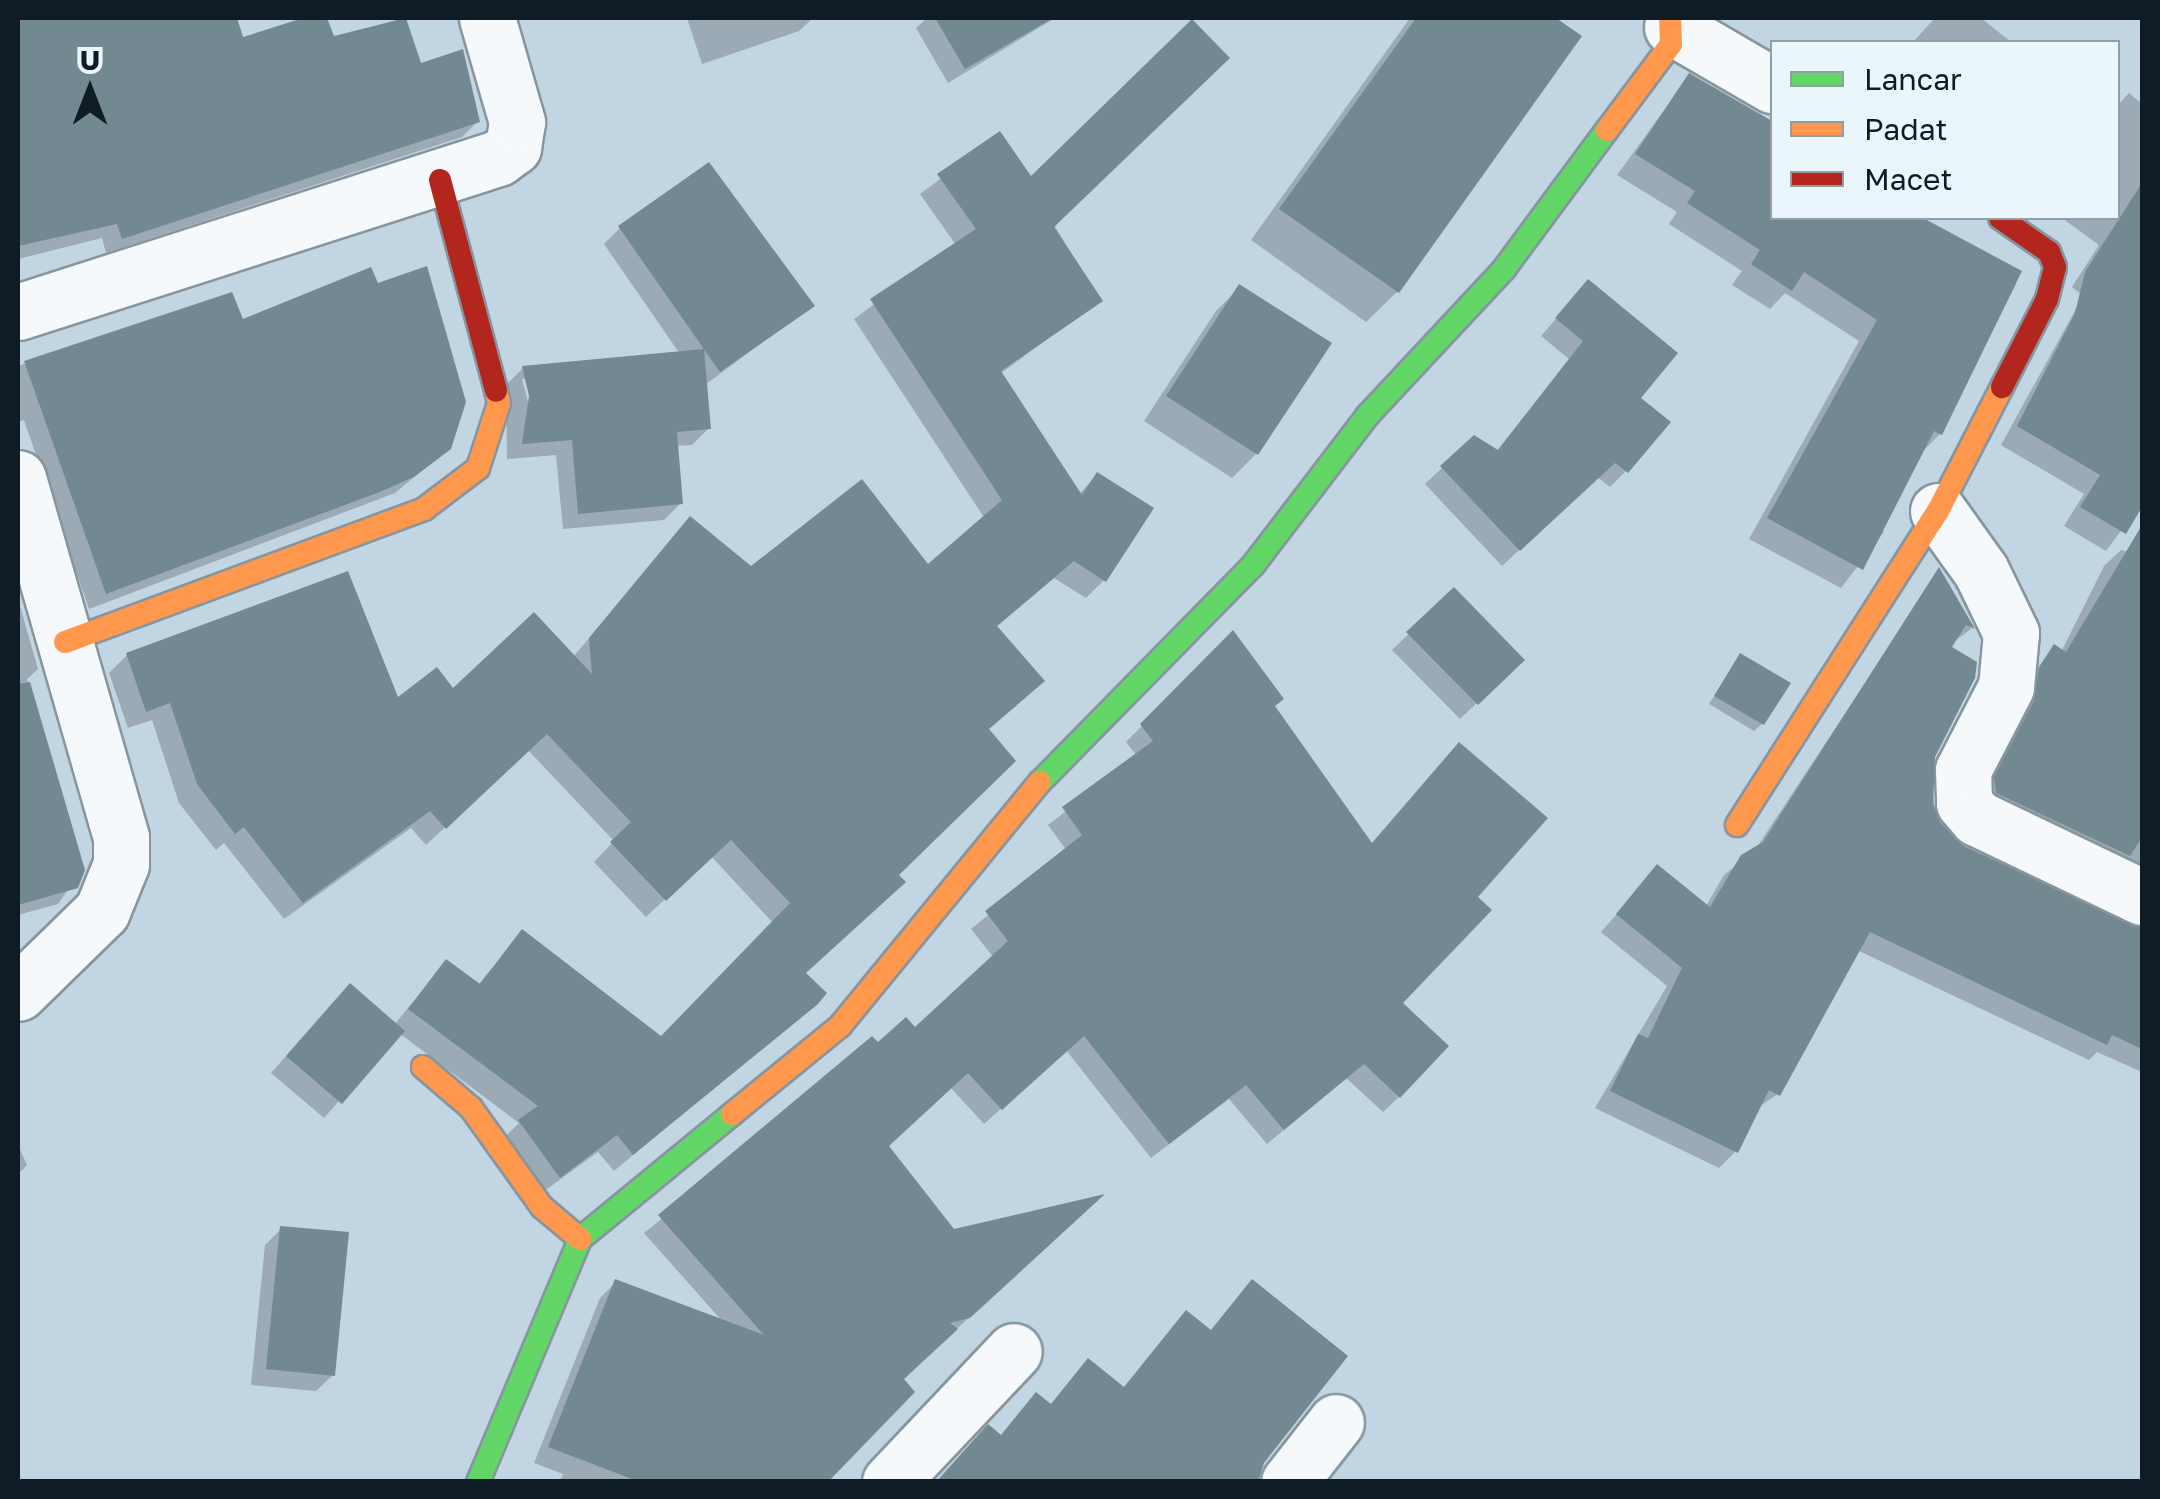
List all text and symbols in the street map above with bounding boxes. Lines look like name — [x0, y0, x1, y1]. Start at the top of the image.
north arrow — [40, 40, 140, 140]
legend — [1770, 40, 2120, 220]
text: U — [80, 43, 100, 76]
text: Lancar — [1864, 61, 1962, 97]
text: Padat — [1864, 111, 1947, 147]
text: Macet — [1864, 161, 1953, 197]

